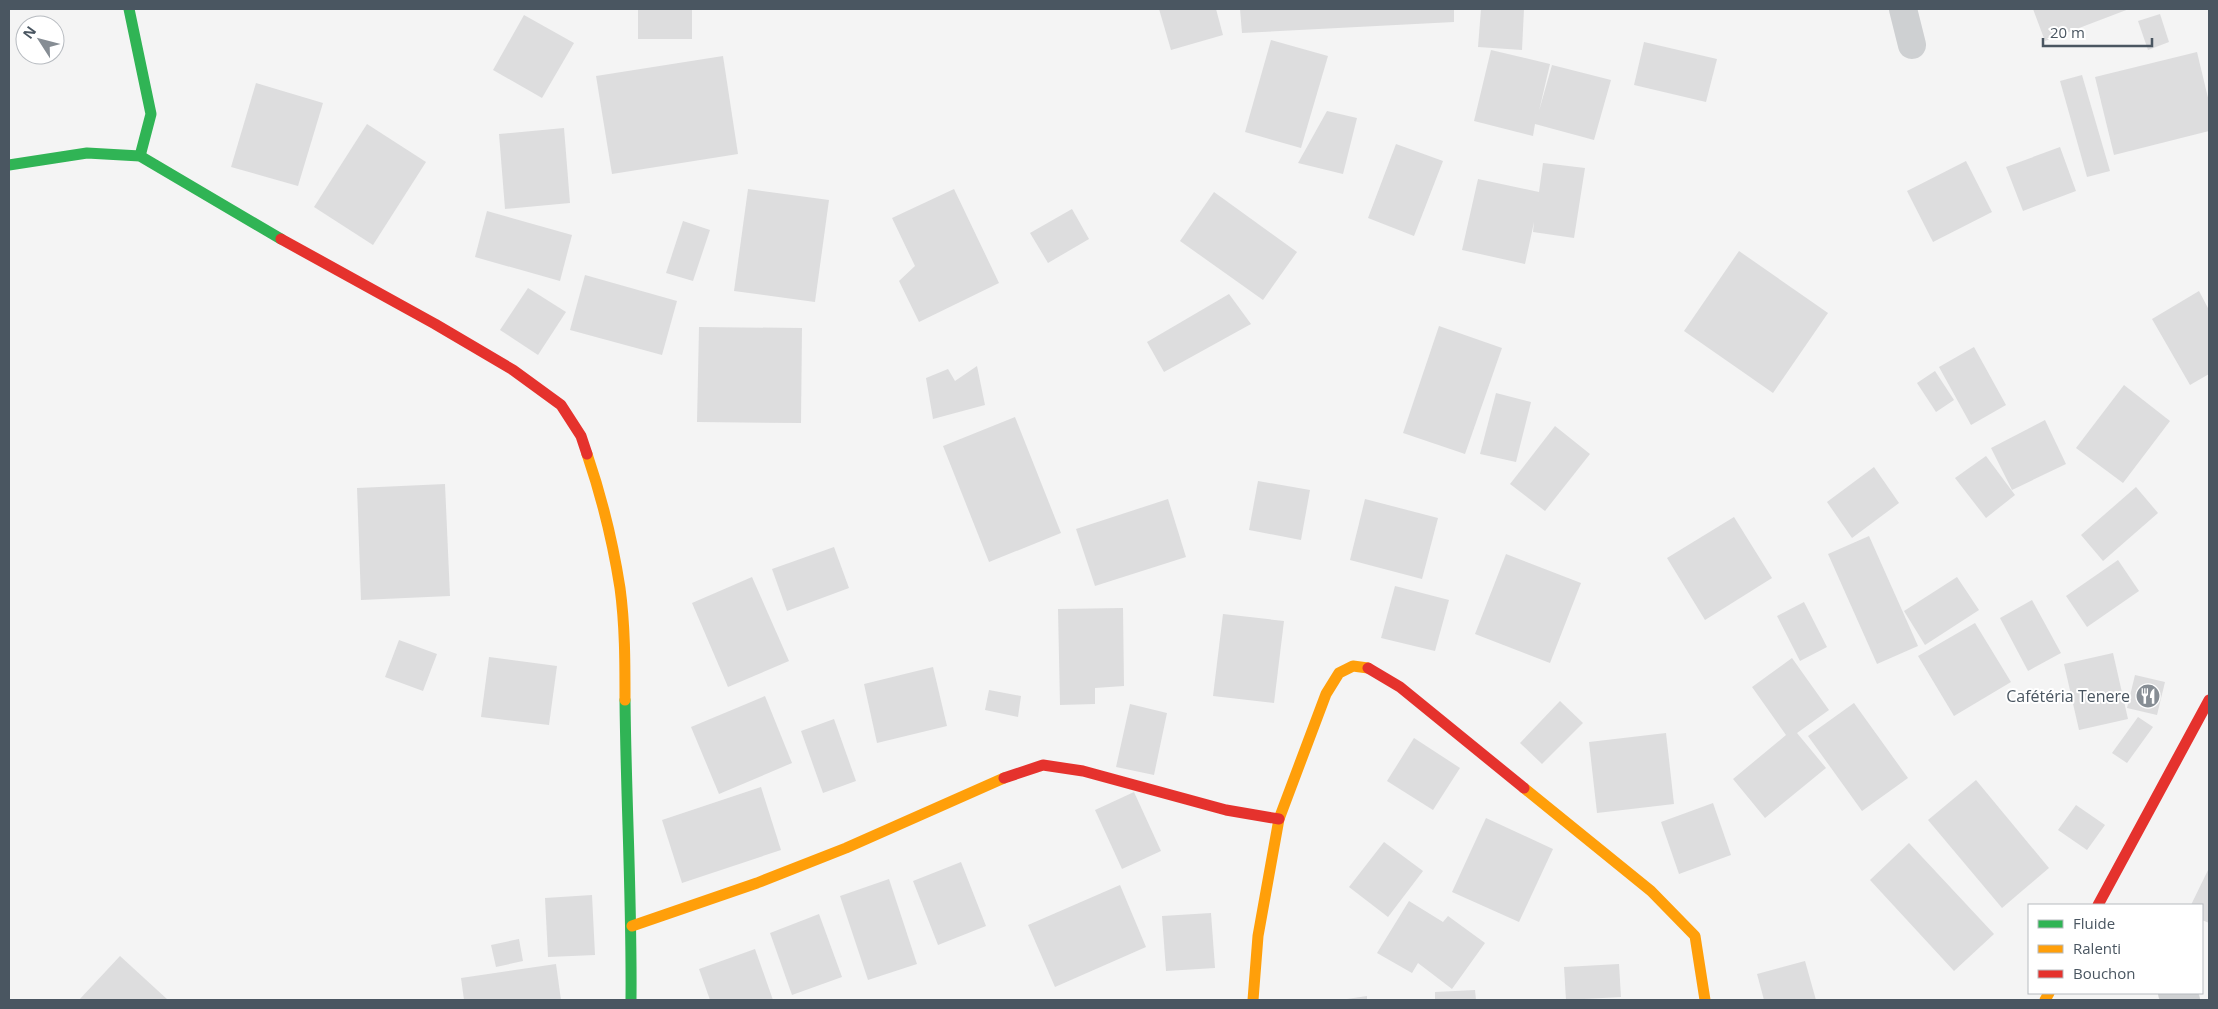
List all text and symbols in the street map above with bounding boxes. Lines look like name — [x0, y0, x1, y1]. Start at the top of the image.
north arrow — [15, 15, 65, 65]
scale bar — [2043, 15, 2152, 47]
text: N — [18, 22, 40, 42]
text: 20 m — [2050, 22, 2085, 42]
restaurant icon: Cafétéria Tenere — [2135, 683, 2161, 709]
place label: Cafétéria Tenere — [2006, 685, 2130, 707]
legend — [2028, 904, 2203, 994]
text: Fluide — [2073, 913, 2115, 933]
text: Ralenti — [2073, 938, 2121, 958]
text: Bouchon — [2073, 963, 2136, 983]

